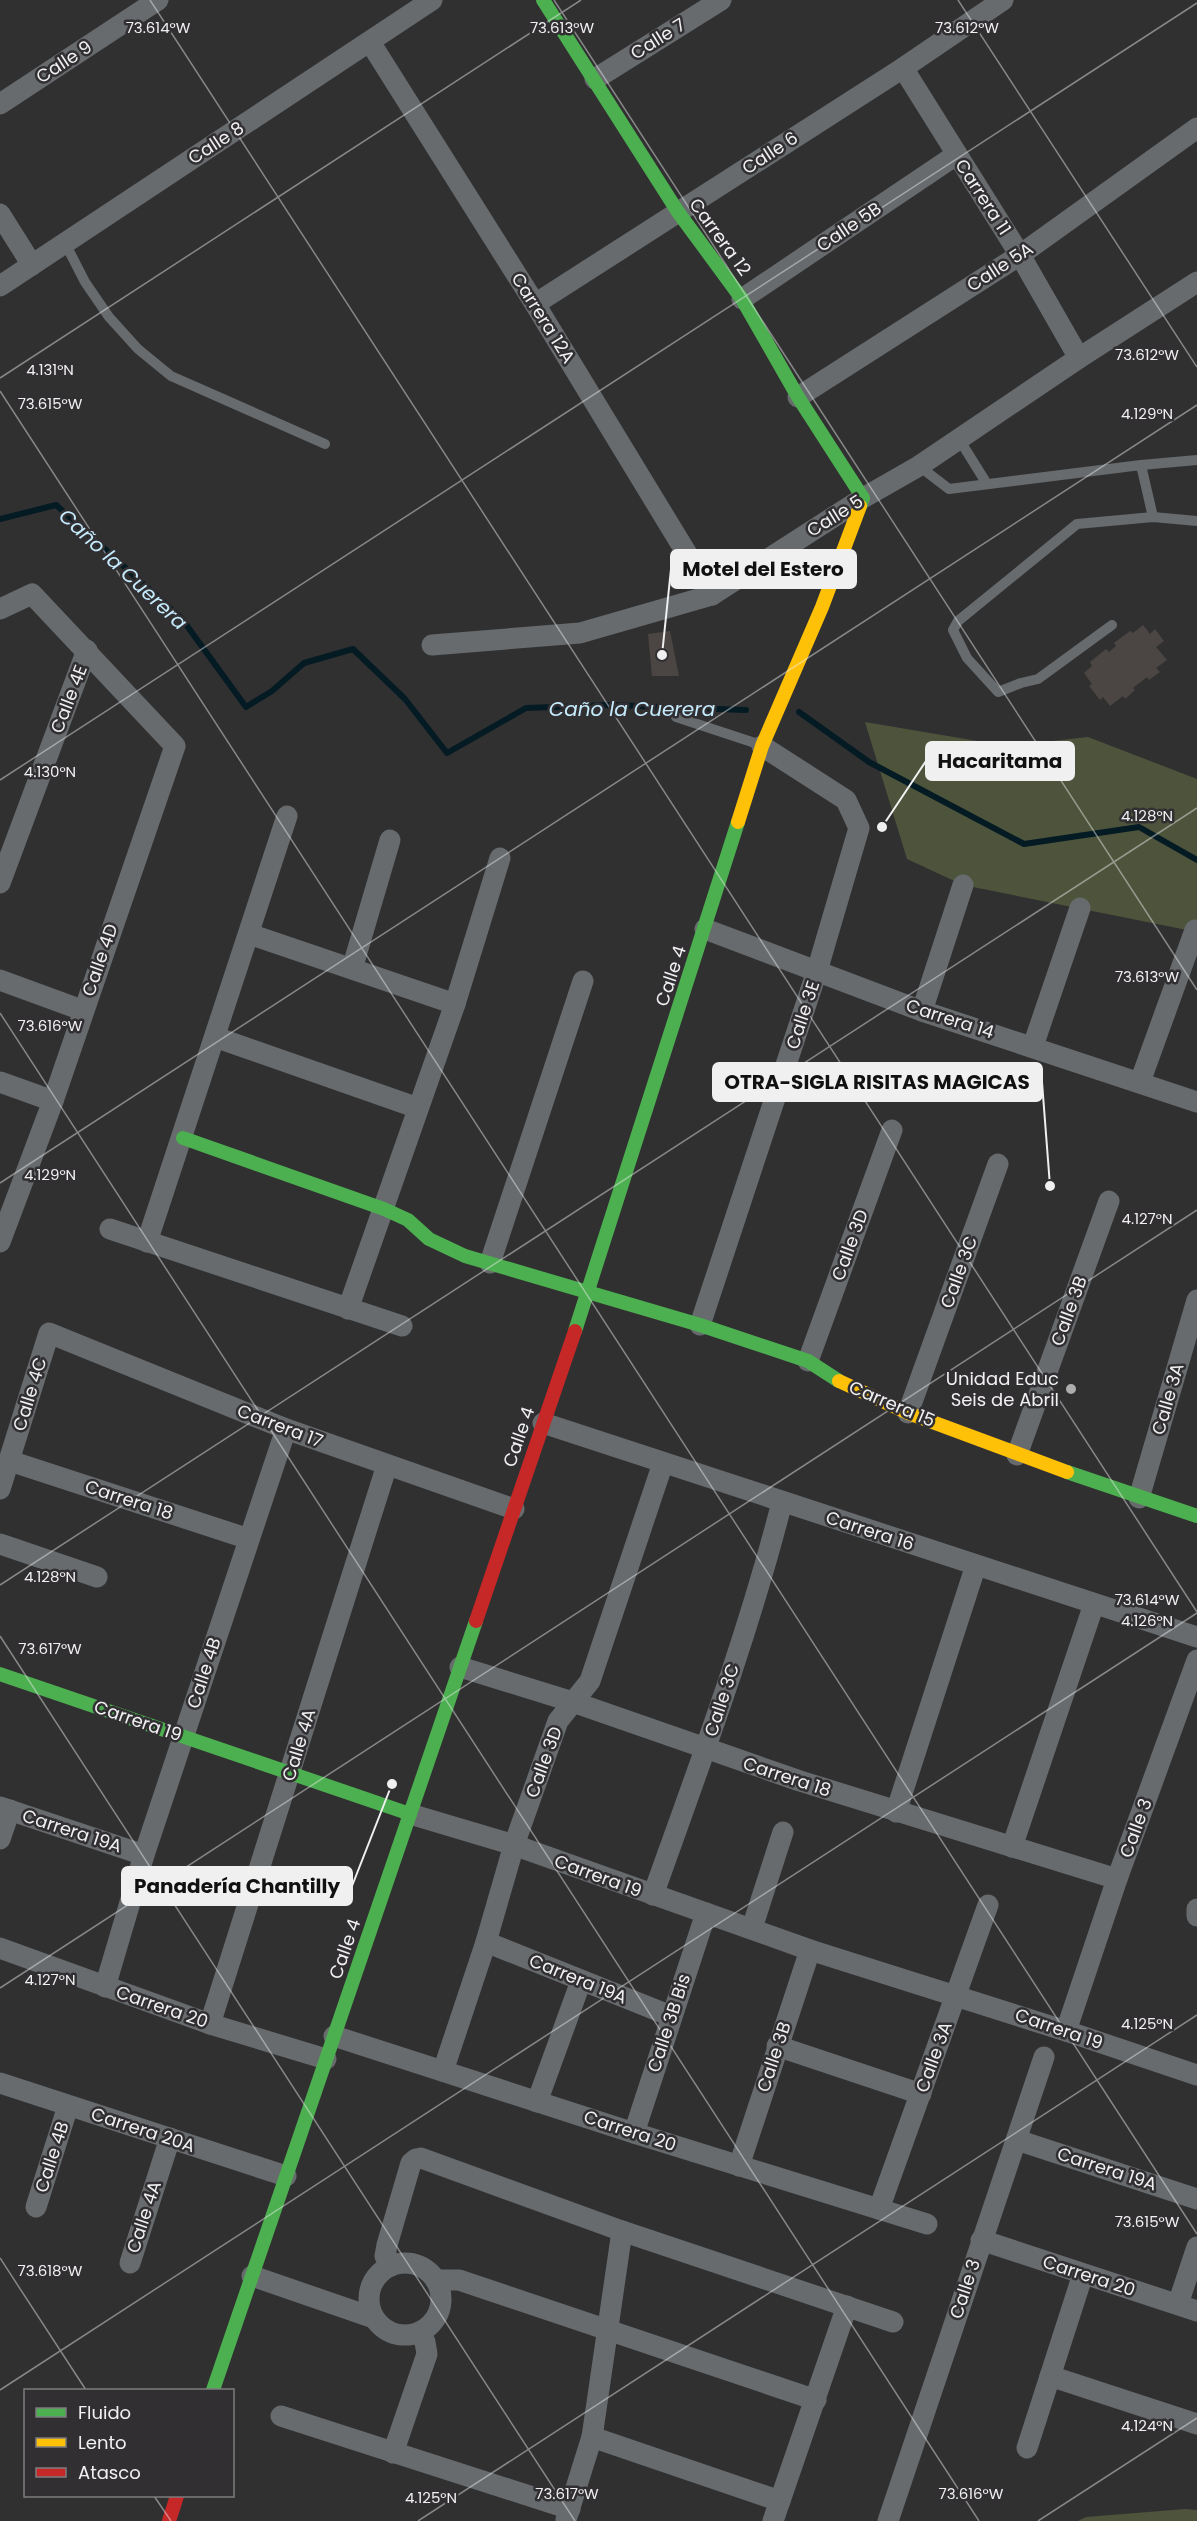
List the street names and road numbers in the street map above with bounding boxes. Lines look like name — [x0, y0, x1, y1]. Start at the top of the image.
street label: Calle 7 — [625, 12, 690, 65]
street label: Calle 9 — [31, 34, 97, 89]
street label: Calle 8 — [183, 115, 249, 170]
street label: Calle 6 — [737, 125, 803, 180]
street label: Carrera 11 — [950, 154, 1017, 240]
street label: Carrera 12 — [684, 193, 757, 281]
street label: Calle 5B — [811, 196, 886, 257]
street label: Calle 5A — [962, 236, 1038, 297]
street label: Carrera 12A — [506, 268, 581, 368]
street label: Calle 5 — [802, 488, 868, 543]
street label: Calle 4E — [44, 661, 93, 737]
street label: Calle 4D — [76, 920, 124, 999]
street label: Calle 4 — [649, 942, 692, 1009]
street label: Calle 3E — [780, 977, 825, 1052]
street label: Carrera 14 — [903, 993, 997, 1045]
street label: Calle 3D — [825, 1206, 874, 1284]
street label: Calle 3C — [934, 1232, 983, 1312]
street label: Calle 3B — [1044, 1272, 1093, 1349]
street label: Calle 4C — [6, 1354, 53, 1434]
street label: Calle 3A — [1145, 1360, 1190, 1438]
street label: Carrera 15 — [845, 1374, 939, 1433]
street label: Carrera 17 — [234, 1398, 327, 1453]
street label: Calle 4 — [497, 1403, 540, 1470]
street label: Carrera 18 — [82, 1474, 177, 1526]
street label: Carrera 16 — [823, 1504, 918, 1557]
street label: Calle 4B — [180, 1634, 227, 1712]
street label: Calle 3C — [698, 1660, 745, 1740]
street label: Carrera 19 — [91, 1694, 185, 1747]
street label: Calle 4A — [276, 1706, 321, 1784]
street label: Calle 3D — [519, 1723, 568, 1801]
street label: Carrera 18 — [740, 1751, 835, 1803]
street label: Calle 3 — [1113, 1795, 1158, 1861]
street label: Carrera 19A — [19, 1803, 125, 1858]
street label: Carrera 19 — [551, 1848, 645, 1903]
street label: Calle 4 — [323, 1915, 366, 1982]
street label: Carrera 19A — [525, 1948, 631, 2010]
street label: Calle 3B Bis — [641, 1970, 696, 2075]
street label: Carrera 20 — [113, 1979, 212, 2034]
street label: Carrera 19 — [1012, 2002, 1106, 2055]
street label: Calle 3B — [750, 2018, 797, 2095]
street label: Calle 3A — [909, 2018, 958, 2096]
street label: Carrera 20A — [88, 2101, 198, 2158]
street label: Carrera 20 — [581, 2104, 680, 2157]
street label: Calle 4B — [28, 2118, 75, 2196]
street label: Carrera 19A — [1054, 2141, 1160, 2196]
street label: Calle 4A — [120, 2178, 167, 2256]
street label: Carrera 20 — [1040, 2249, 1139, 2302]
street label: Calle 3 — [943, 2256, 986, 2322]

